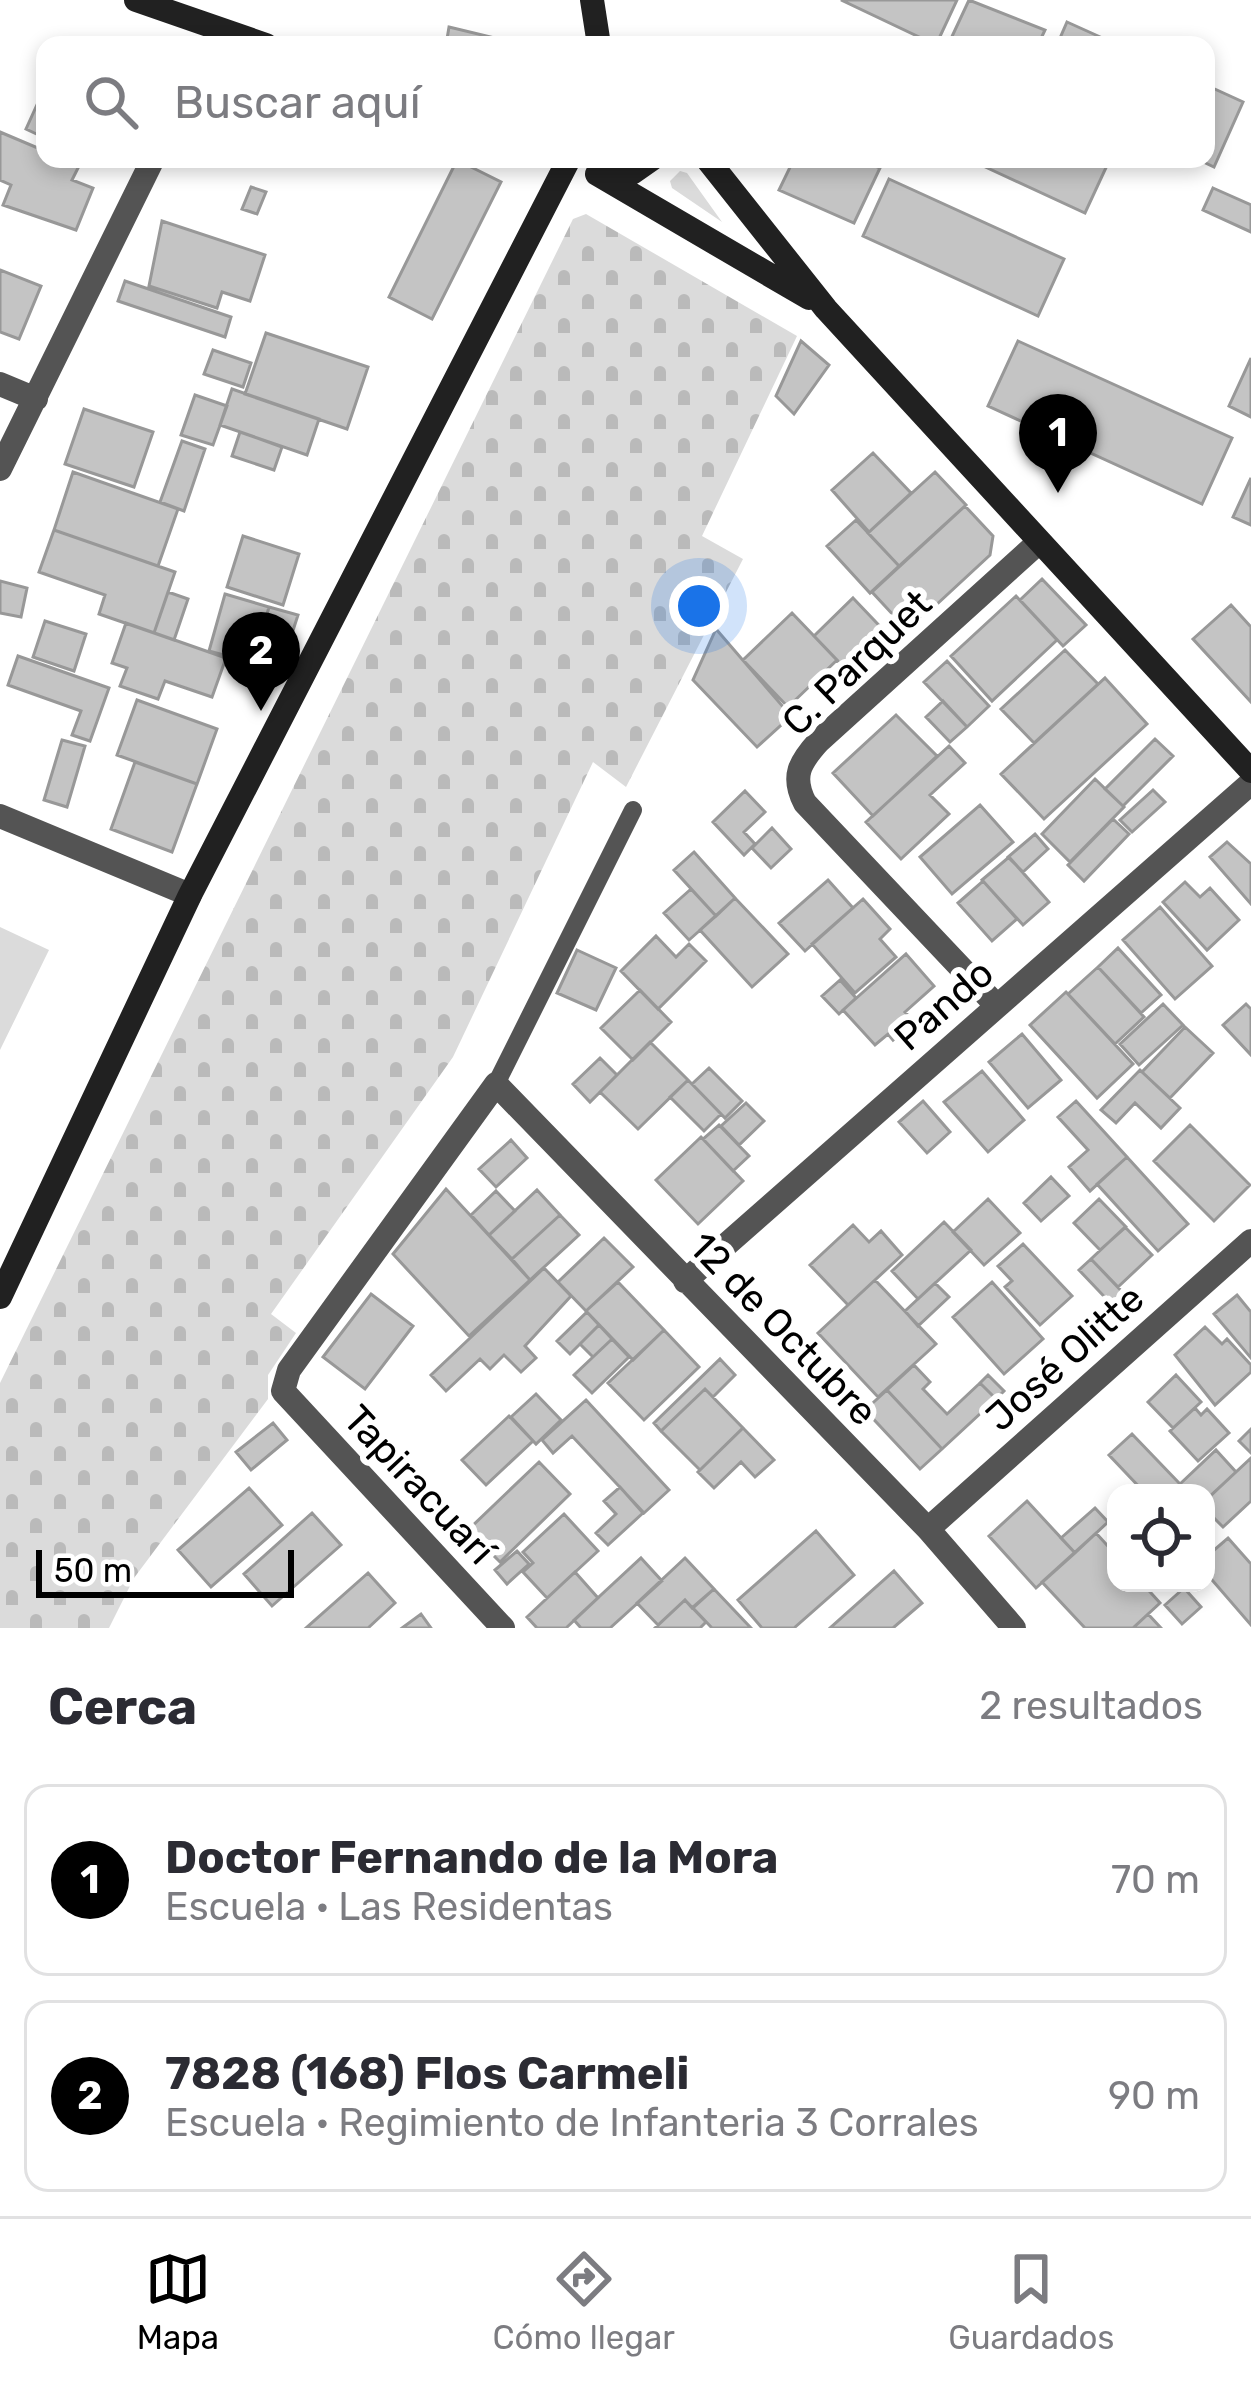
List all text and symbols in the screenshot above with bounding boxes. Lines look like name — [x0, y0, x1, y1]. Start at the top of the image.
search box — [36, 36, 1215, 168]
icon: search — [78, 69, 144, 135]
text: Buscar aquí — [174, 76, 421, 129]
pin: 1 — [1019, 394, 1097, 493]
your location — [669, 576, 729, 636]
street label: C. Parquet — [773, 581, 941, 745]
pin: 2 — [222, 612, 300, 711]
street label: Pando — [885, 950, 1003, 1060]
street label: 12 de Octubre — [680, 1223, 886, 1435]
street label: José Olitte — [977, 1275, 1153, 1441]
street label: Tapiracuarí — [334, 1396, 505, 1575]
map controls — [1107, 1484, 1215, 1592]
button: locate — [1107, 1484, 1215, 1592]
scale bar — [36, 1544, 294, 1597]
text: 50 m — [54, 1551, 132, 1590]
text: Cerca — [48, 1676, 197, 1737]
text: 2 resultados — [979, 1683, 1203, 1729]
text: Doctor Fernando de la Mora — [165, 1831, 778, 1884]
text: 1 — [80, 1857, 100, 1903]
text: 70 m — [1111, 1857, 1200, 1903]
text: Escuela · Las Residentas — [165, 1884, 613, 1930]
text: 7828 (168) Flos Carmeli — [165, 2047, 689, 2100]
text: 2 — [77, 2073, 103, 2119]
text: 90 m — [1108, 2073, 1200, 2119]
text: Escuela · Regimiento de Infanteria 3 Corrales — [165, 2100, 979, 2146]
tab: Mapa — [137, 2246, 219, 2357]
tab: Cómo llegar — [493, 2246, 675, 2357]
tab: Guardados — [948, 2246, 1114, 2357]

